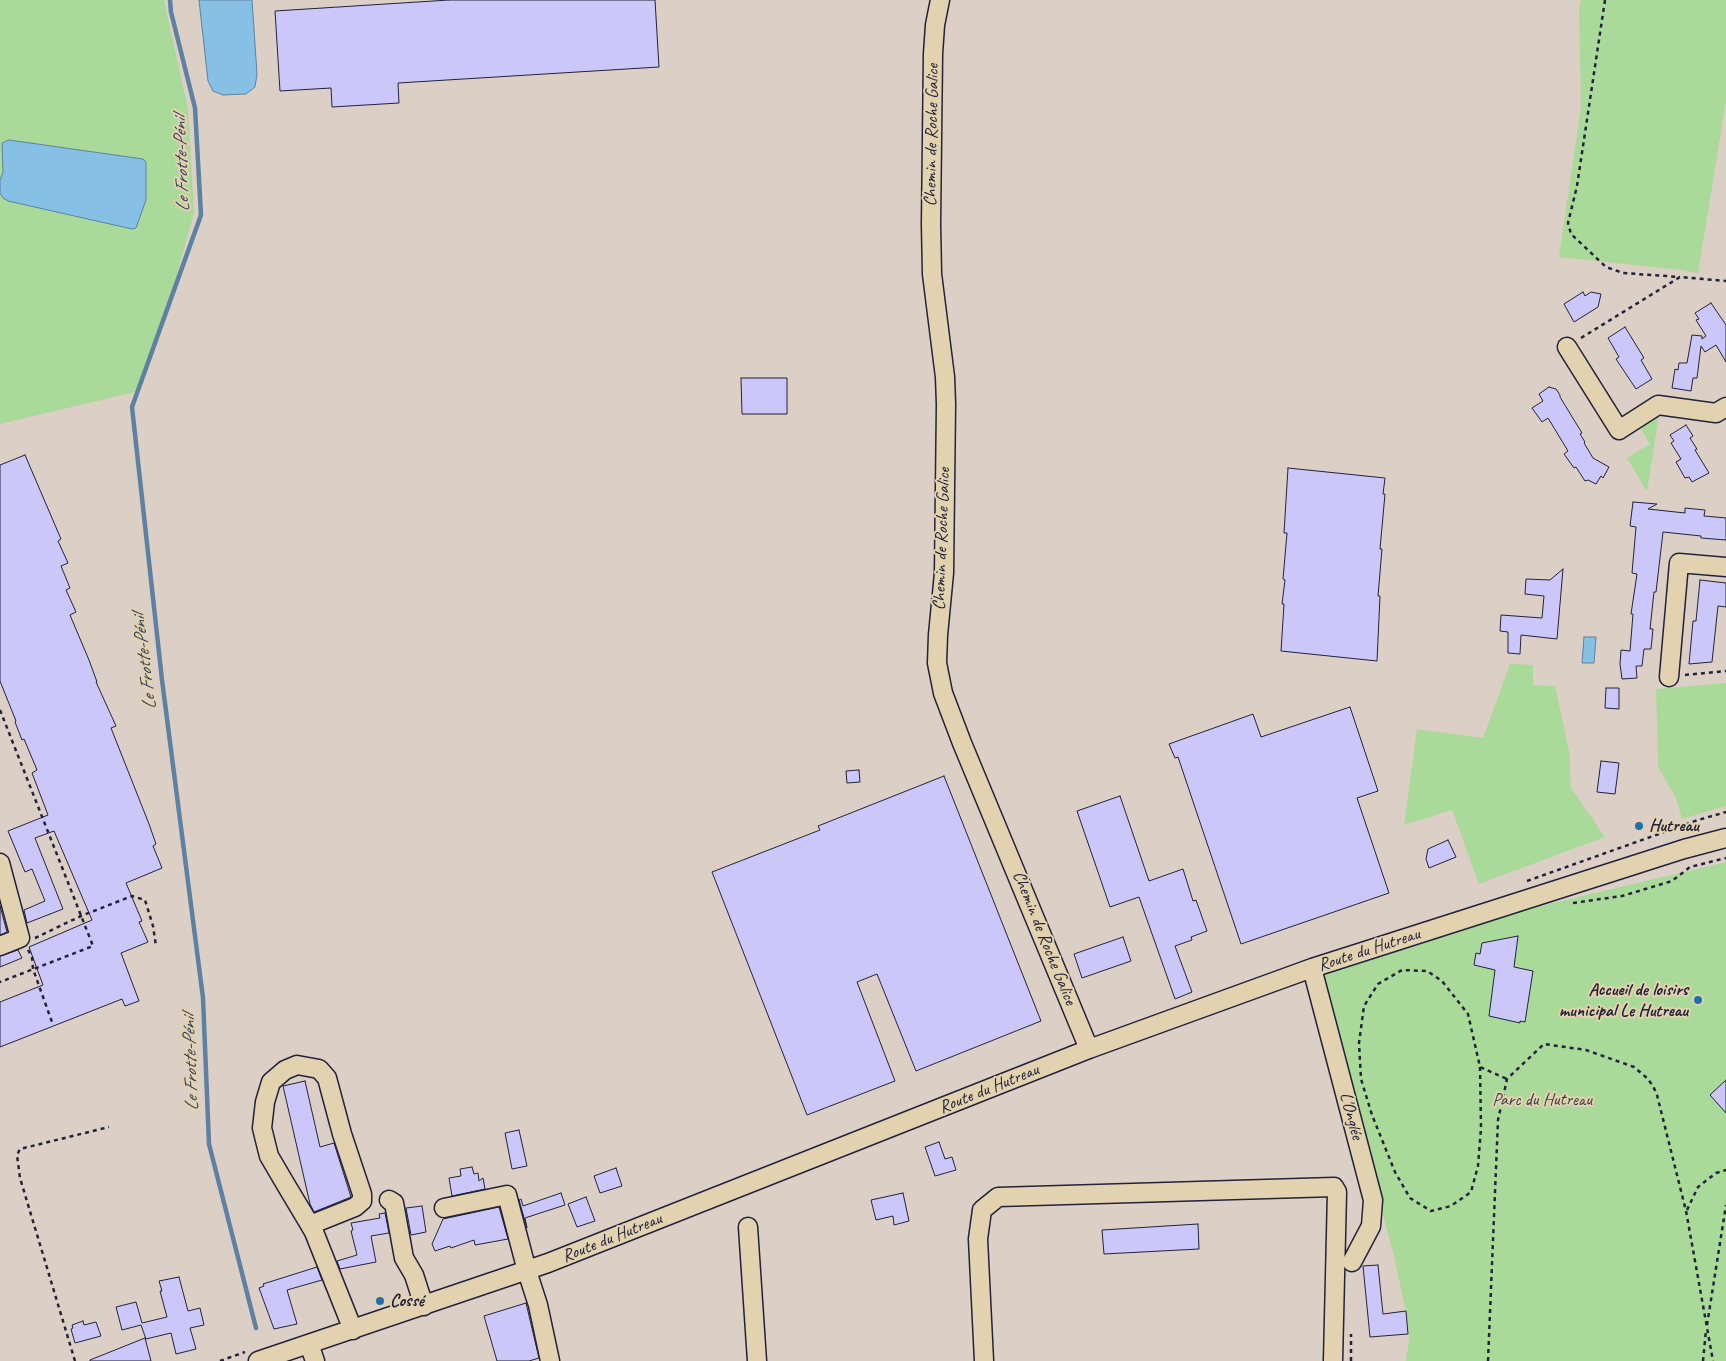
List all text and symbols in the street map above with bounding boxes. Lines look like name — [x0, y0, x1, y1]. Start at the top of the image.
street label: Chemin de Roche Galice — [920, 64, 944, 206]
water label: Le Frotte-Pénil — [169, 116, 195, 212]
street label: Chemin de Roche Galice — [929, 467, 955, 611]
water label: Le Frotte-Pénil — [128, 613, 162, 711]
place label: Hutreau — [1649, 815, 1699, 837]
marker: Hutreau — [1633, 820, 1645, 832]
street label: Chemin de Roche Galice — [1007, 868, 1081, 1008]
street label: Route du Hutreau — [1315, 923, 1423, 977]
place label: Accueil de loisirs municipal Le Hutreau — [1559, 979, 1688, 1022]
marker: Accueil de loisirs municipal Le Hutreau — [1692, 994, 1704, 1006]
water label: Le Frotte-Pénil — [178, 1015, 204, 1111]
street label: Route du Hutreau — [936, 1059, 1042, 1119]
park label: Parc du Hutreau — [1492, 1089, 1592, 1111]
street label: L'Onglée — [1334, 1090, 1368, 1142]
street label: Route du Hutreau — [559, 1208, 665, 1268]
place label: Cossé — [390, 1290, 424, 1312]
marker: Cossé — [374, 1295, 386, 1307]

